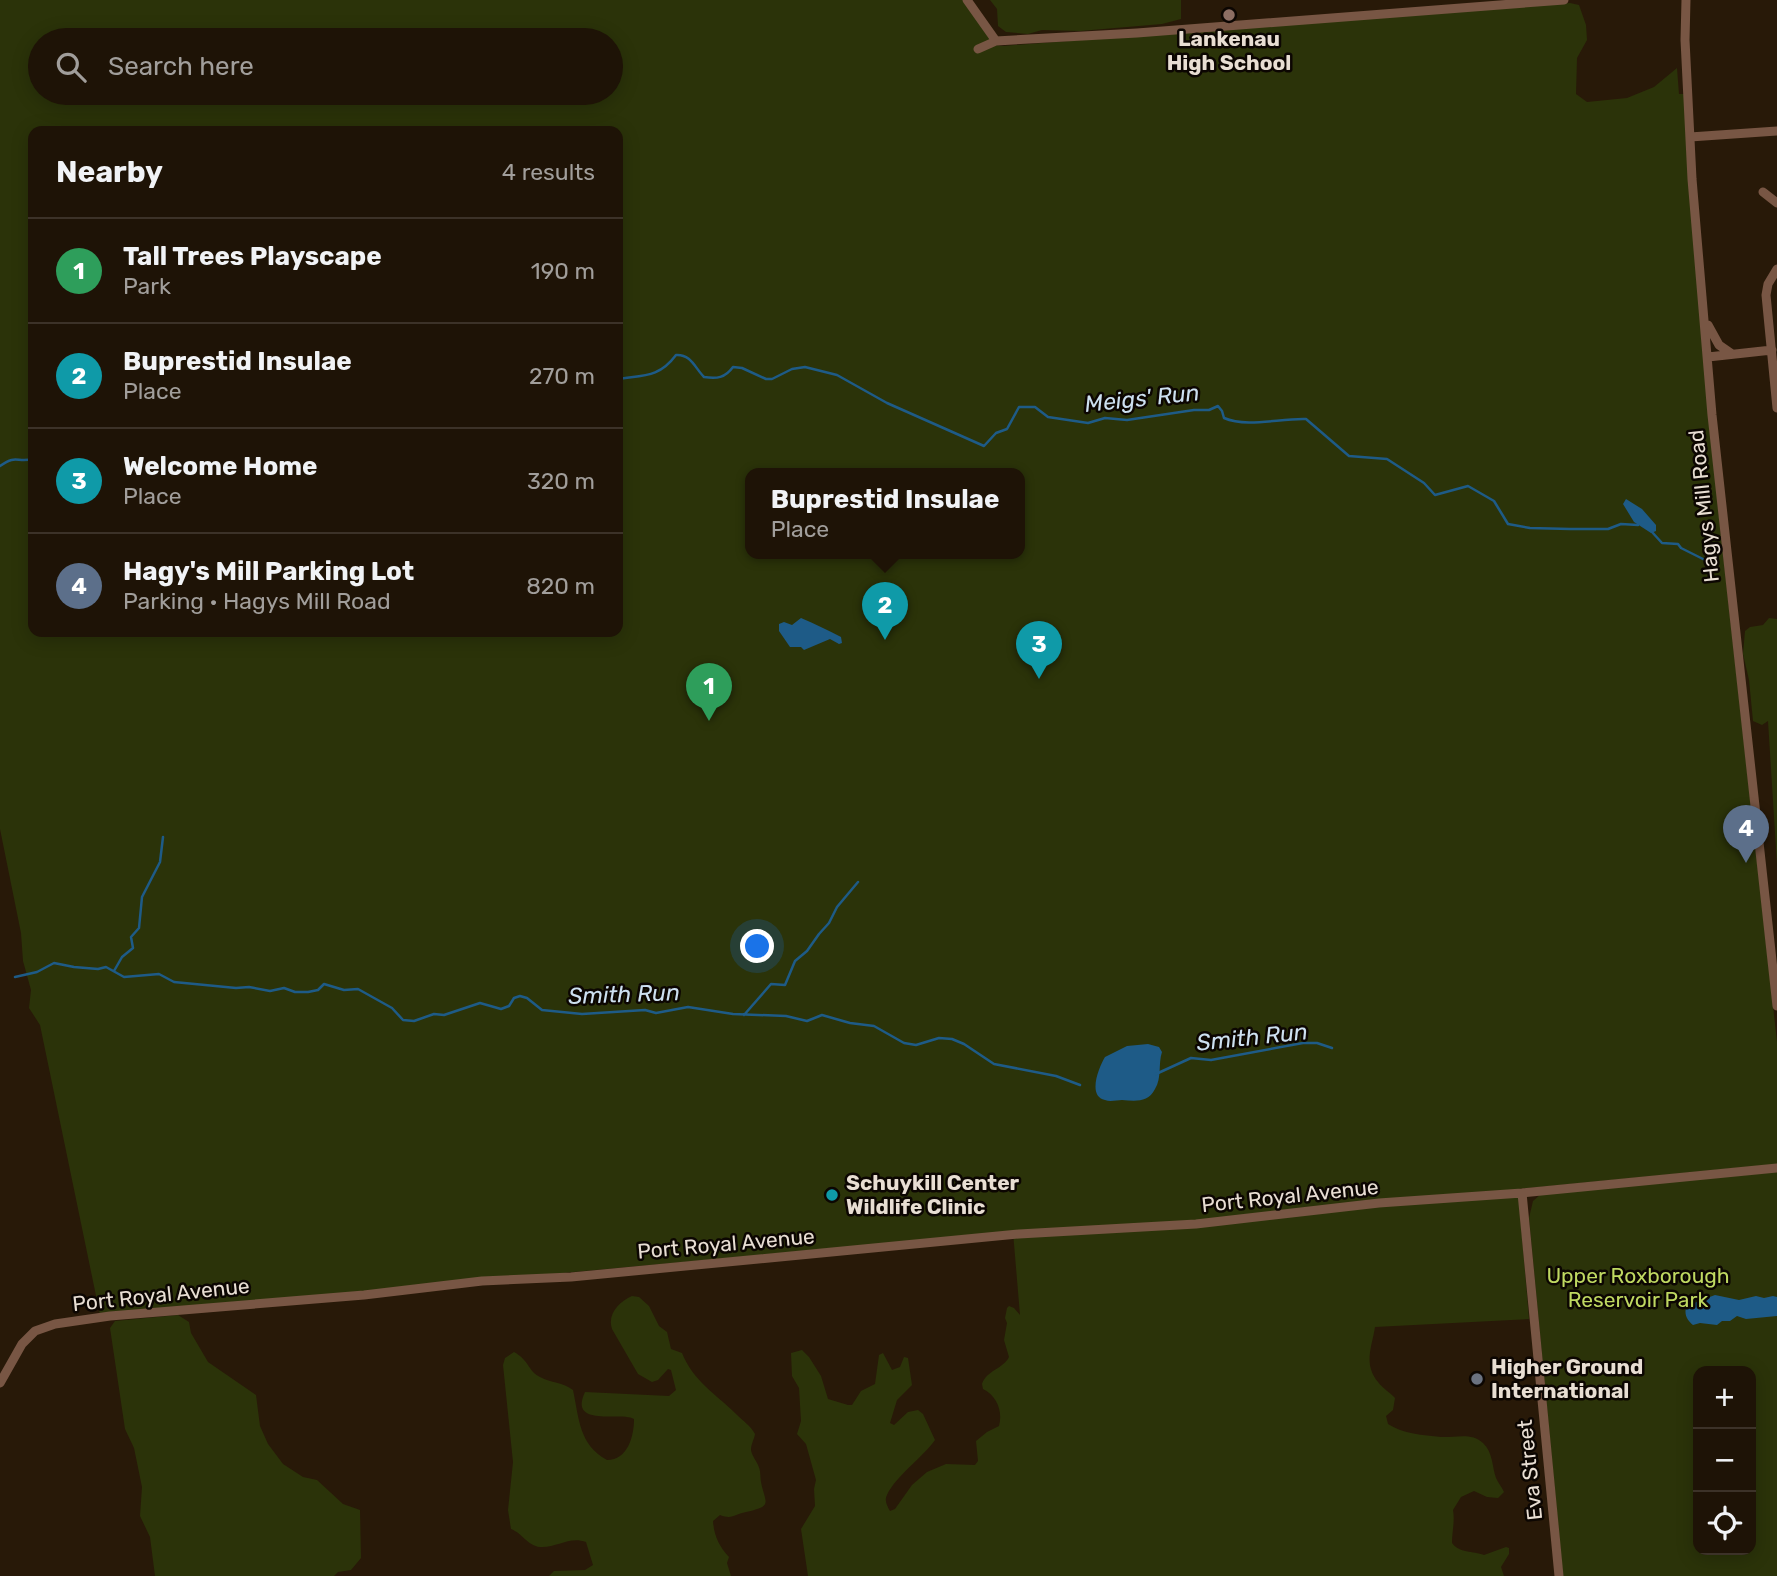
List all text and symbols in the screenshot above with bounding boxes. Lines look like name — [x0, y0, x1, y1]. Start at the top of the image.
marker: Lankenau High School — [1221, 7, 1237, 23]
place label: Lankenau High School — [1167, 26, 1291, 75]
search box — [28, 28, 623, 105]
icon: search — [52, 48, 90, 86]
text: Search here — [108, 51, 254, 82]
text: Nearby — [56, 154, 163, 190]
text: 4 results — [502, 158, 595, 186]
text: Tall Trees Playscape — [123, 241, 382, 272]
text: 1 — [73, 257, 85, 285]
text: 190 m — [531, 257, 595, 285]
text: Park — [123, 272, 171, 300]
text: Buprestid Insulae — [123, 346, 352, 377]
text: 2 — [72, 362, 86, 390]
text: 270 m — [529, 362, 595, 390]
text: Place — [123, 377, 182, 405]
water label: Meigs' Run — [1083, 378, 1201, 418]
street label: Hagys Mill Road — [1683, 429, 1724, 584]
text: Welcome Home — [123, 451, 318, 482]
text: 3 — [71, 467, 87, 495]
text: 320 m — [527, 467, 595, 495]
popup — [745, 468, 1025, 559]
text: Place — [123, 482, 182, 510]
text: Buprestid Insulae — [771, 484, 999, 515]
text: Place — [771, 515, 829, 543]
text: Hagy's Mill Parking Lot — [123, 556, 414, 587]
text: 4 — [71, 572, 87, 600]
text: 820 m — [526, 572, 595, 600]
pin: 2 — [862, 582, 908, 640]
text: Parking · Hagys Mill Road — [123, 587, 391, 615]
pin: 3 — [1016, 621, 1062, 679]
pin: 1 — [686, 663, 732, 721]
pin: 4 — [1723, 805, 1769, 863]
your location — [740, 929, 774, 963]
water label: Smith Run — [568, 978, 680, 1010]
water label: Smith Run — [1195, 1017, 1309, 1057]
place label: Schuykill Center Wildlife Clinic — [846, 1170, 1020, 1219]
street label: Port Royal Avenue — [1200, 1174, 1380, 1217]
marker: Schuykill Center Wildlife Clinic — [824, 1187, 840, 1203]
street label: Port Royal Avenue — [636, 1223, 816, 1264]
park label: Upper Roxborough Reservoir Park — [1546, 1263, 1730, 1312]
street label: Port Royal Avenue — [71, 1273, 251, 1316]
place label: Higher Ground International — [1491, 1354, 1643, 1403]
map controls — [1693, 1366, 1756, 1555]
button: + — [1693, 1366, 1756, 1429]
marker: Higher Ground International — [1469, 1371, 1485, 1387]
street label: Eva Street — [1512, 1418, 1547, 1522]
button: − — [1693, 1429, 1756, 1492]
button: locate — [1693, 1492, 1756, 1555]

